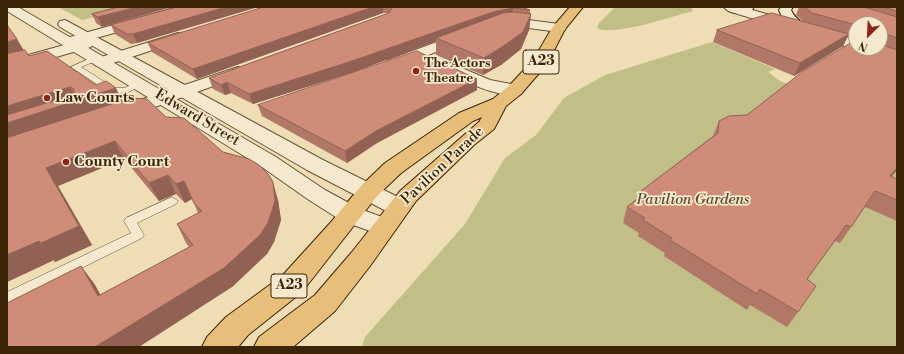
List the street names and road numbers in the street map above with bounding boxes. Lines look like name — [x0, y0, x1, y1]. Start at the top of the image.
road number: A23 — [523, 50, 559, 74]
street label: Edward Street — [151, 86, 243, 150]
street label: Pavilion Parade — [398, 123, 488, 209]
road number: A23 — [271, 274, 307, 298]

